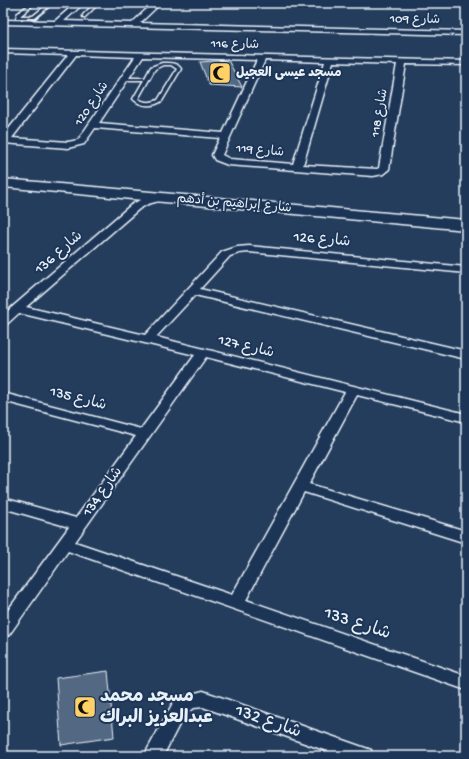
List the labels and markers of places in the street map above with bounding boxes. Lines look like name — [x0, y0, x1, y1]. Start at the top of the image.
mosque icon: مسجد عيسى العجيل — [207, 60, 233, 86]
place label: مسجد عيسى العجيل — [236, 66, 342, 81]
place label: مسجد محمد عبدالعزيز البراك — [100, 687, 213, 729]
mosque icon: مسجد محمد عبدالعزيز البراك — [72, 694, 98, 720]

